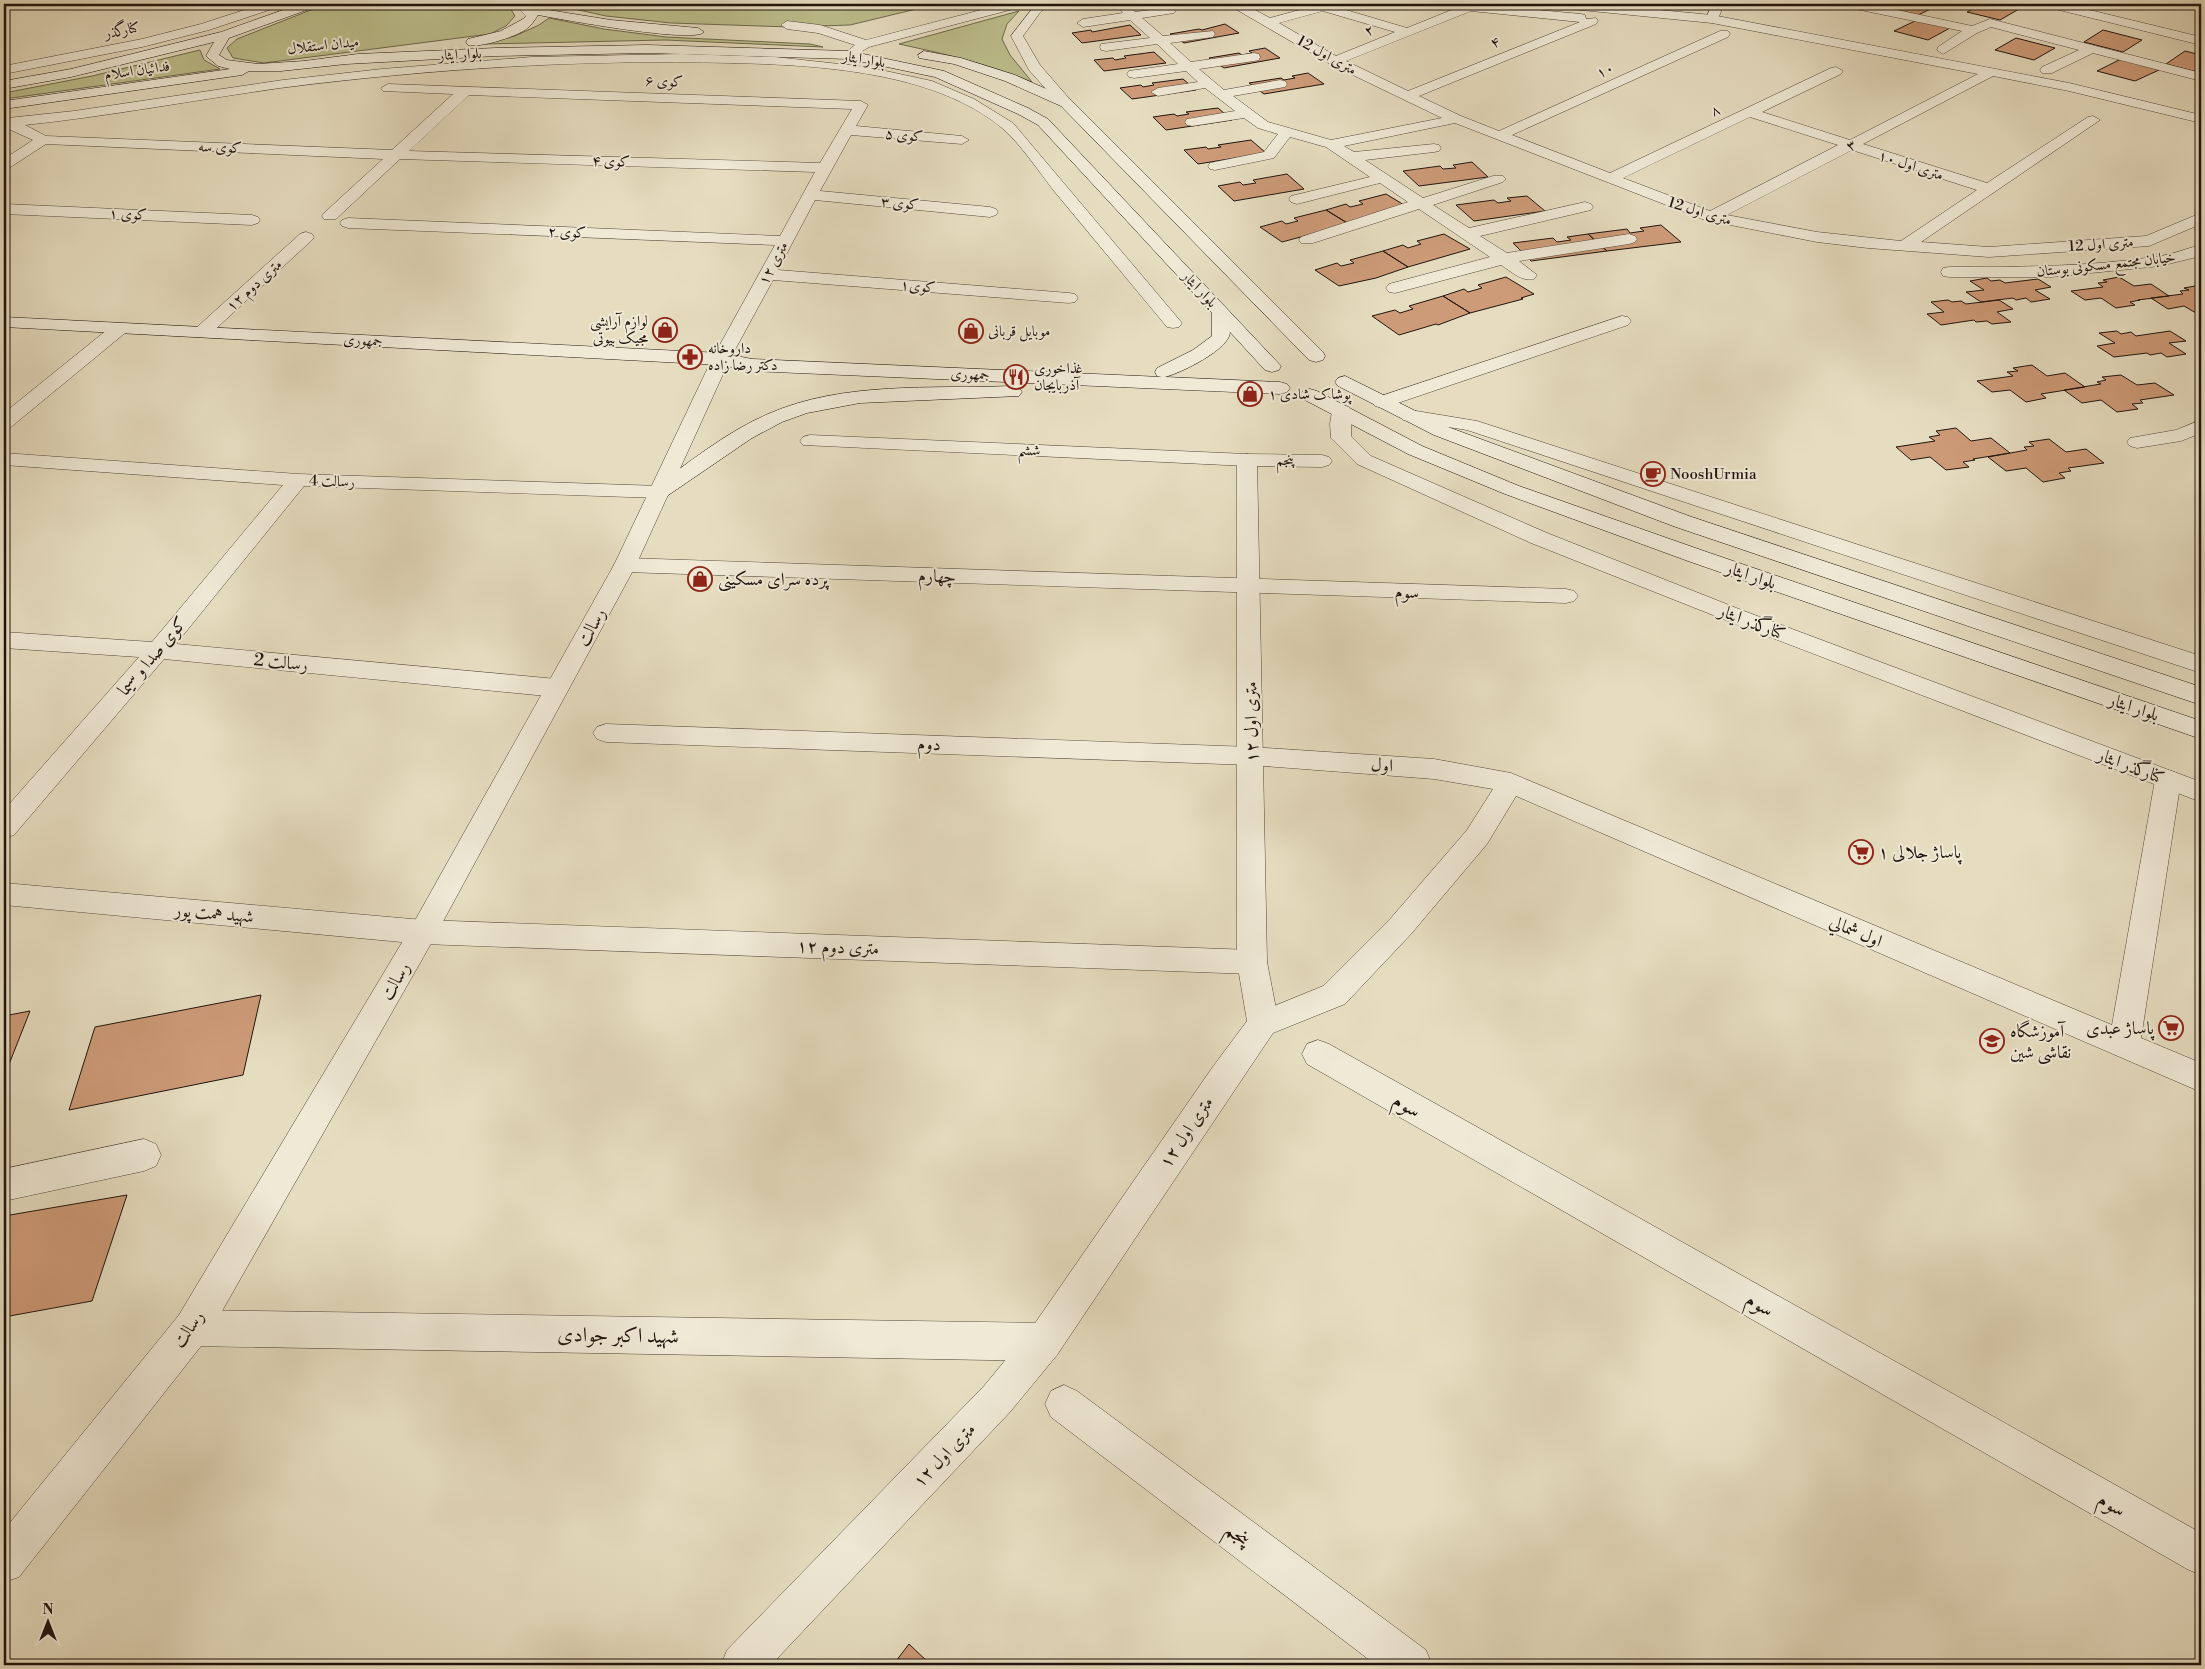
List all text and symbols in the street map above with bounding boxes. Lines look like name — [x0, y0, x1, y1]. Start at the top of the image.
street label: کنارگذر — [100, 16, 141, 44]
street label: ۲ — [1362, 20, 1377, 41]
street label: 12 متری اول — [1294, 31, 1360, 80]
street label: میدان استقلال — [286, 32, 360, 59]
street label: ۴ — [1488, 32, 1503, 53]
street label: بلوار ایثار — [436, 44, 482, 65]
street label: بلوار ایثار — [839, 46, 887, 72]
street label: فدائیان اسلام — [103, 57, 171, 87]
street label: ۱۰ — [1593, 58, 1617, 83]
street label: کوی ۶ — [644, 71, 684, 92]
street label: ۸ — [1707, 100, 1723, 121]
street label: کوی ۵ — [884, 124, 924, 147]
street label: ۳ — [1843, 135, 1860, 156]
street label: کوی سه — [198, 137, 242, 158]
street label: ۱۰ متری اول — [1876, 146, 1946, 185]
street label: کوی ۴ — [591, 151, 631, 172]
street label: کوی ۳ — [880, 192, 920, 215]
street label: 12 متری اول — [1666, 193, 1734, 230]
street label: کوی ۱ — [108, 204, 148, 225]
street label: کوی ۲ — [547, 222, 587, 243]
street label: 12 متری اول — [2068, 233, 2134, 256]
street label: ۱۲ متری — [754, 238, 793, 288]
street label: خیابان مجتمع مسکونی بوستان — [2036, 248, 2177, 285]
street label: ۱۲ متری دوم — [222, 255, 288, 318]
street label: بلوار ایثار — [1177, 266, 1221, 312]
street label: کوی۱ — [900, 275, 936, 298]
place label: لوازم آرایشی مجیک بیوتی — [590, 312, 648, 348]
shop icon: لوازم آرایشی مجیک بیوتی — [652, 317, 678, 343]
shop icon: موبایل قربانی — [958, 318, 984, 344]
place label: موبایل قربانی — [988, 322, 1050, 342]
street label: جمهوری — [343, 330, 383, 351]
place label: داروخانه دکتر رضا زاده — [708, 339, 778, 375]
pharmacy icon: داروخانه دکتر رضا زاده — [677, 344, 703, 370]
place label: غذاخوری آذربایجان — [1034, 359, 1083, 395]
street label: جمهوری — [950, 364, 990, 385]
restaurant icon: غذاخوری آذربایجان — [1003, 364, 1029, 390]
shop icon: پوشاک شادی ۱ — [1237, 381, 1263, 407]
place label: پوشاک شادی ۱ — [1268, 385, 1352, 405]
street label: ششم — [1017, 441, 1041, 465]
street label: پنجم — [1276, 451, 1296, 474]
cafe icon: NooshUrmia — [1640, 461, 1666, 487]
place label: NooshUrmia — [1670, 465, 1757, 484]
street label: رسالت 4 — [309, 471, 355, 492]
street label: بلوار ایثار — [1721, 555, 1779, 595]
street label: چهارم — [917, 564, 956, 593]
shop icon: پرده سرای مسکینی — [687, 566, 713, 592]
place label: پرده سرای مسکینی — [718, 568, 830, 592]
street label: سوم — [1394, 581, 1420, 608]
street label: کنارگذر ایثار — [1713, 597, 1789, 646]
street label: رسالت — [572, 604, 611, 651]
street label: کوی صدا و سیما — [113, 612, 192, 701]
street label: رسالت 2 — [253, 648, 309, 677]
street label: ۱۲ متری اول — [1239, 681, 1264, 763]
street label: بلوار ایثار — [2104, 687, 2162, 727]
street label: دوم — [917, 733, 941, 760]
street label: کنارگذر ایثار — [2092, 741, 2168, 790]
street label: اول — [1370, 753, 1394, 778]
supermarket icon: پاساژ جلالی ۱ — [1848, 839, 1874, 865]
place label: پاساژ جلالی ۱ — [1878, 841, 1963, 865]
street label: شهید همت پور — [171, 898, 255, 929]
street label: اول شمالي — [1825, 910, 1886, 956]
street label: ۱۲ متری دوم — [796, 935, 880, 964]
street label: رسالت — [375, 958, 416, 1005]
supermarket icon: پاساژ عبدی — [2158, 1015, 2184, 1041]
place label: پاساژ عبدی — [2086, 1017, 2156, 1041]
place label: آموزشگاه نقاشی شین — [2010, 1019, 2071, 1065]
school or university icon: آموزشگاه نقاشی شین — [1979, 1028, 2005, 1054]
street label: سوم — [1386, 1087, 1425, 1128]
street label: ۱۲ متری اول — [1154, 1092, 1219, 1172]
street label: سوم — [1739, 1286, 1778, 1327]
street label: رسالت — [167, 1306, 209, 1353]
street label: شهید اکبر جوادی — [557, 1322, 679, 1350]
street label: ۱۲ متری اول — [908, 1418, 981, 1493]
street label: سوم — [2091, 1486, 2130, 1527]
street label: پنجم — [1216, 1517, 1257, 1559]
north arrow — [22, 1596, 72, 1646]
text: N — [42, 1601, 54, 1619]

